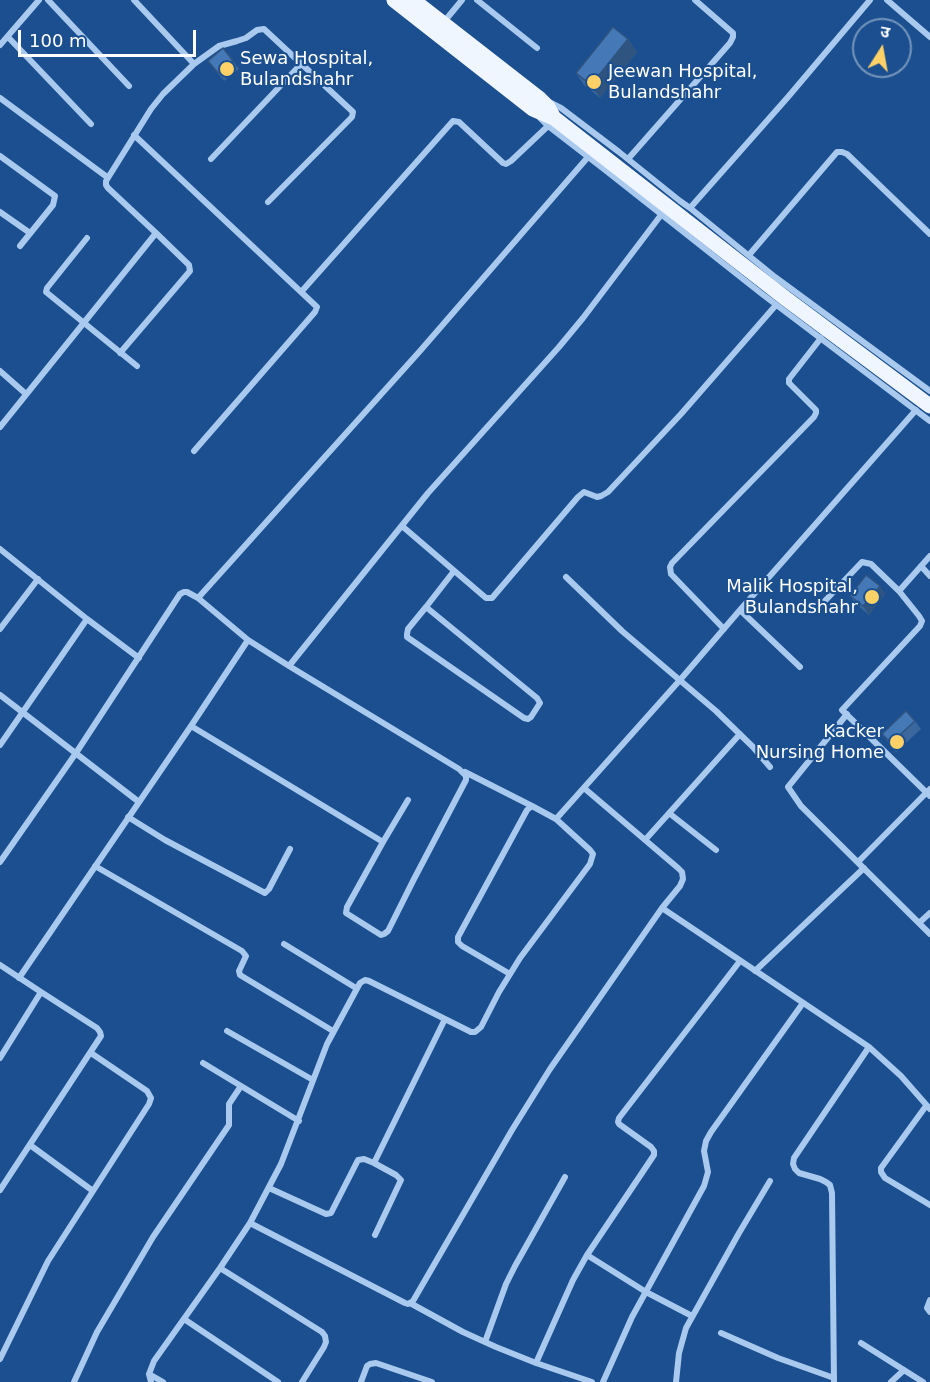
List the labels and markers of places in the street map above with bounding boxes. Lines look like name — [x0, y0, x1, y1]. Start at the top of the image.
place label: Sewa Hospital, Bulandshahr — [240, 48, 373, 90]
marker: Sewa Hospital, Bulandshahr — [218, 60, 236, 78]
place label: Jeewan Hospital, Bulandshahr — [608, 61, 758, 104]
marker: Jeewan Hospital, Bulandshahr — [585, 73, 603, 91]
place label: Malik Hospital, Bulandshahr — [726, 576, 858, 618]
marker: Malik Hospital, Bulandshahr — [863, 588, 881, 606]
place label: Kacker Nursing Home — [756, 721, 884, 764]
marker: Kacker Nursing Home — [888, 733, 906, 751]

